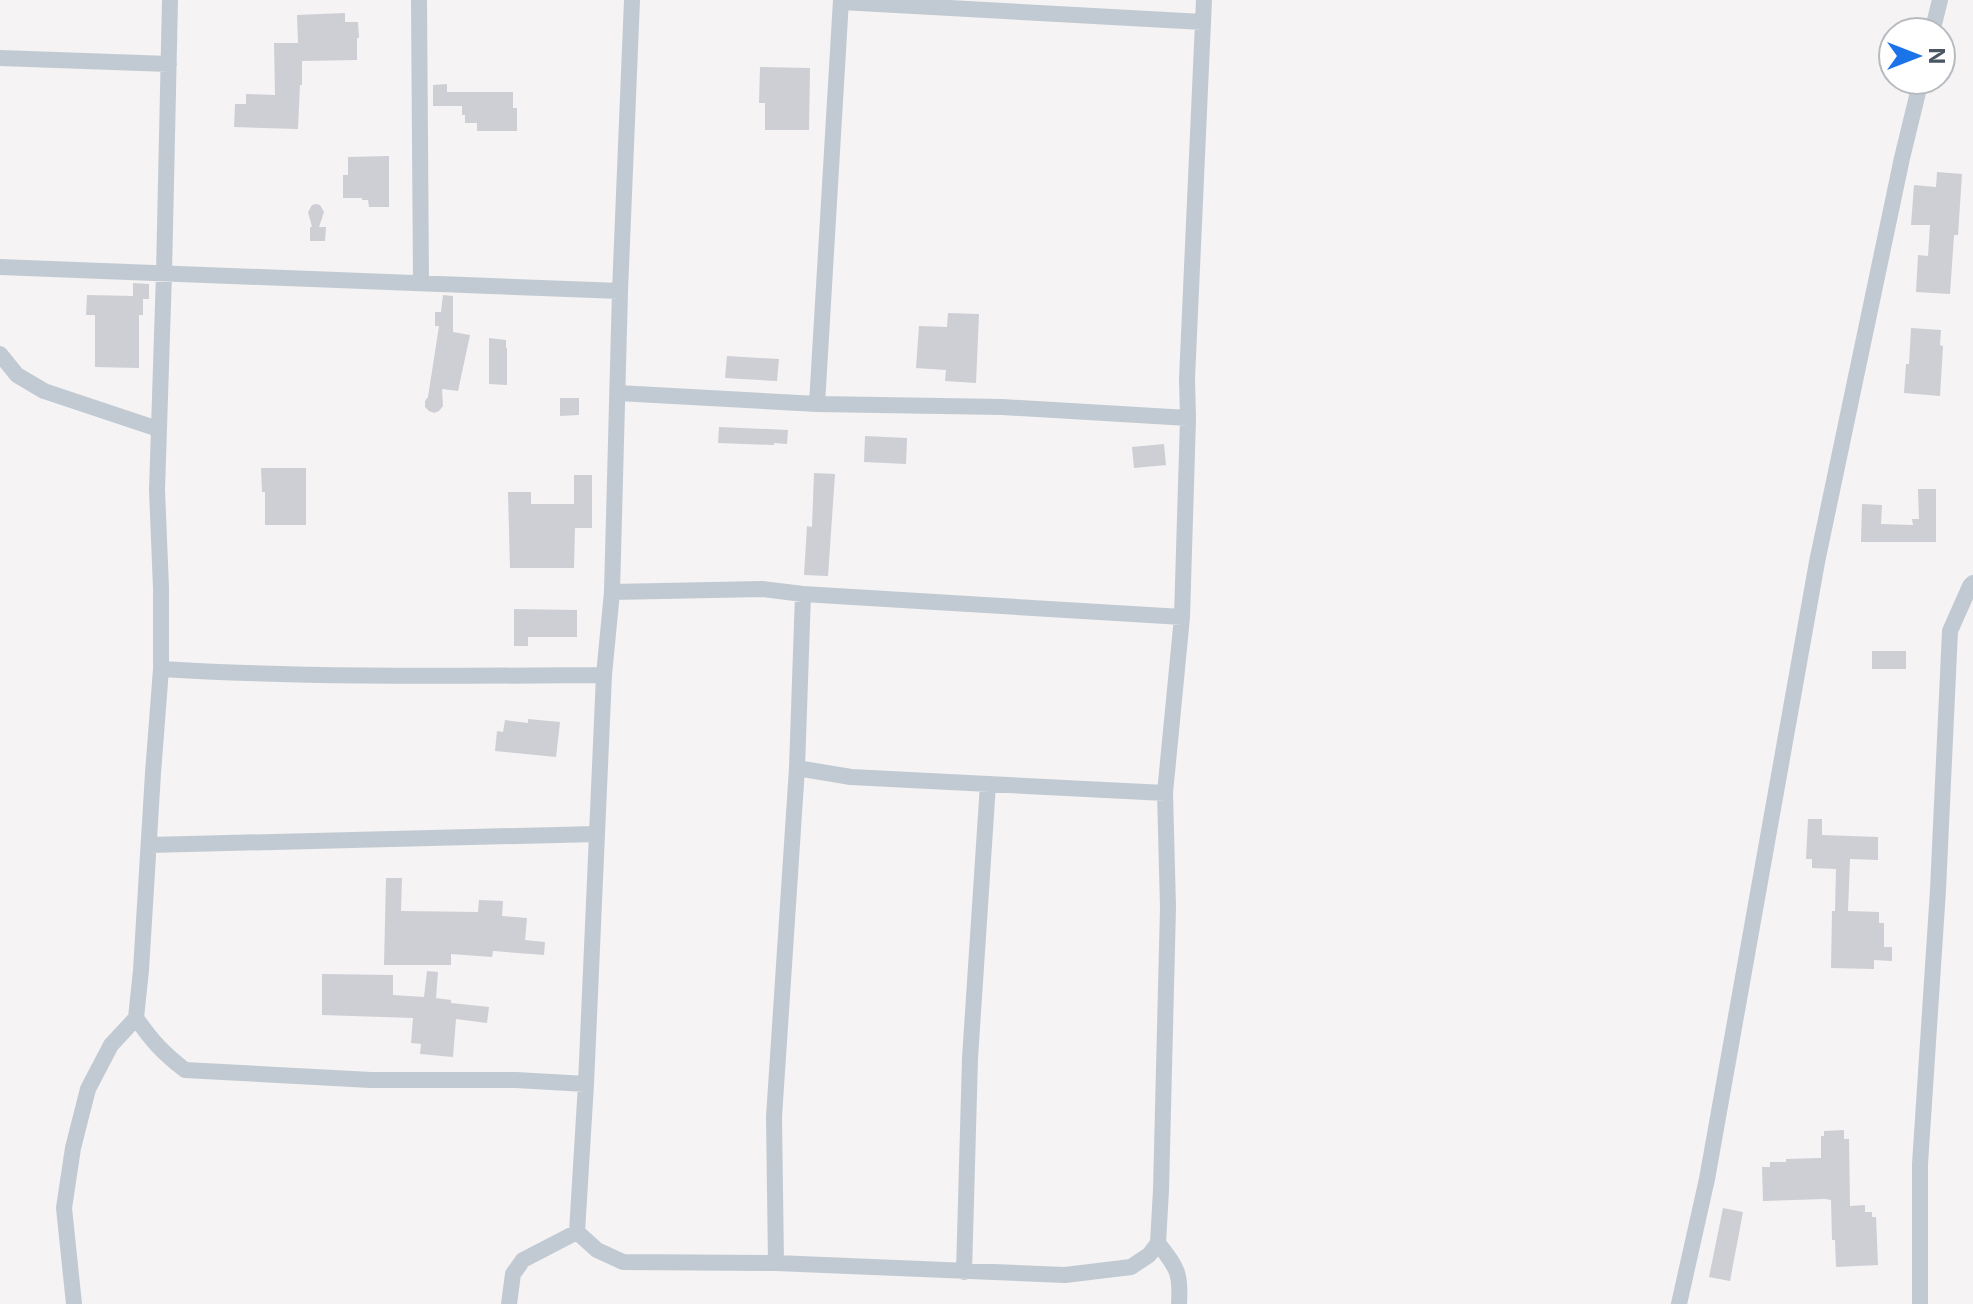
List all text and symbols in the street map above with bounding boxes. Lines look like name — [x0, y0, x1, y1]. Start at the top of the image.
north arrow — [1877, 16, 1957, 96]
text: N — [1924, 48, 1950, 64]

